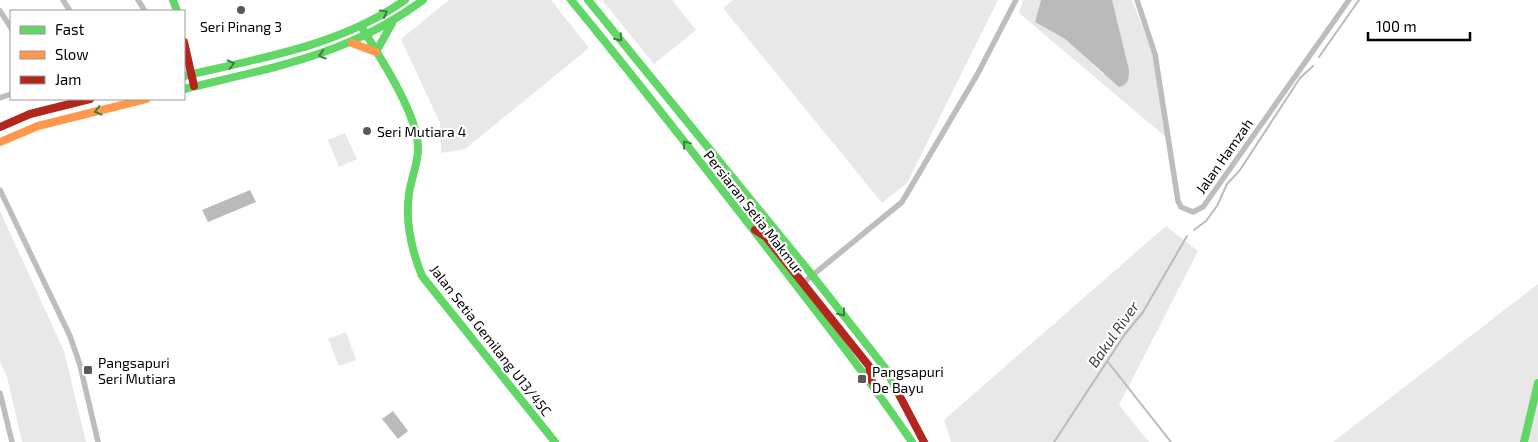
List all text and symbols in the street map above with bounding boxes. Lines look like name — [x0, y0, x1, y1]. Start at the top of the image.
marker: Seri Pinang 3 — [235, 4, 247, 16]
one-way arrow — [379, 9, 388, 19]
legend — [10, 10, 185, 100]
scale bar — [1368, 10, 1470, 42]
text: 100 m — [1376, 17, 1417, 35]
place label: Seri Pinang 3 — [200, 18, 282, 35]
text: Fast — [55, 20, 85, 38]
one-way arrow — [613, 32, 622, 41]
text: Slow — [55, 45, 89, 63]
one-way arrow — [319, 49, 327, 59]
one-way arrow — [227, 59, 236, 70]
text: Jam — [55, 70, 81, 88]
one-way arrow — [94, 105, 103, 116]
street label: Jalan Hamzah — [1192, 115, 1256, 197]
place label: Seri Mutiara 4 — [377, 123, 466, 140]
marker: Seri Mutiara 4 — [361, 125, 373, 137]
one-way arrow — [683, 141, 692, 150]
street label: Persiaran Setia Makmur — [700, 147, 808, 277]
street label: Jalan Setia Gemilang U13/45C — [427, 261, 555, 419]
water label: Bakul River — [1084, 297, 1143, 370]
one-way arrow — [837, 308, 846, 317]
place label: Pangsapuri Seri Mutiara — [98, 354, 176, 387]
place label: Pangsapuri De Bayu — [872, 363, 944, 396]
marker: Pangsapuri Seri Mutiara — [82, 364, 94, 376]
marker: Pangsapuri De Bayu — [856, 373, 868, 385]

